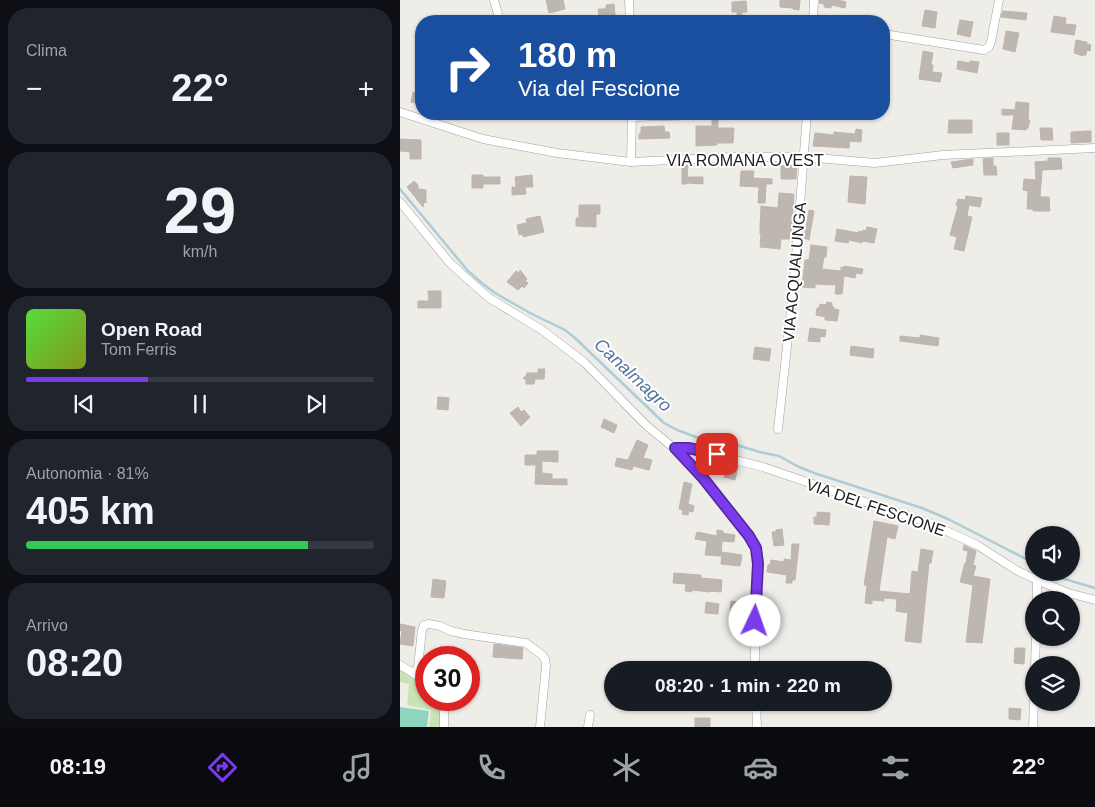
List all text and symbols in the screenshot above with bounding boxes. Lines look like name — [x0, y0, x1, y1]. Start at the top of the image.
icon: right — [435, 35, 500, 100]
text: 180 m — [518, 35, 617, 74]
text: Clima — [26, 42, 67, 59]
text: 22° — [171, 67, 229, 109]
text: − — [26, 73, 42, 104]
text: + — [358, 73, 374, 104]
text: Via del Fescione — [518, 76, 680, 101]
street label: VIA ROMANA OVEST — [666, 152, 824, 169]
text: 29 — [164, 174, 236, 247]
street label: VIA ACQUALUNGA — [780, 201, 809, 343]
text: km/h — [183, 243, 217, 260]
text: Open Road — [101, 319, 202, 340]
water label: Canalmagro — [590, 334, 676, 416]
text: Tom Ferris — [101, 341, 177, 358]
icon: previous — [70, 390, 98, 418]
icon: pause — [186, 390, 214, 418]
icon: next — [302, 390, 330, 418]
pin — [696, 433, 738, 475]
icon: arrive — [703, 440, 731, 468]
text: Autonomia · 81% — [26, 465, 149, 482]
street label: VIA DEL FESCIONE — [804, 476, 948, 539]
text: 405 km — [26, 490, 155, 532]
map controls — [1025, 526, 1080, 711]
button: sound — [1025, 526, 1080, 581]
button: search — [1025, 591, 1080, 646]
position arrow — [728, 594, 780, 646]
text: Arrivo — [26, 617, 68, 634]
text: 08:20 — [26, 642, 123, 684]
speed limit sign: 30 — [415, 646, 480, 711]
button: layers — [1025, 656, 1080, 711]
text: 08:20 · 1 min · 220 m — [655, 675, 841, 696]
icon: directions — [205, 750, 240, 785]
icon: music — [340, 750, 375, 785]
icon: phone — [474, 750, 509, 785]
icon: climate — [609, 750, 644, 785]
icon: car — [743, 750, 778, 785]
icon: filters — [878, 750, 913, 785]
text: 08:19 — [50, 754, 106, 779]
text: 22° — [1012, 754, 1045, 779]

